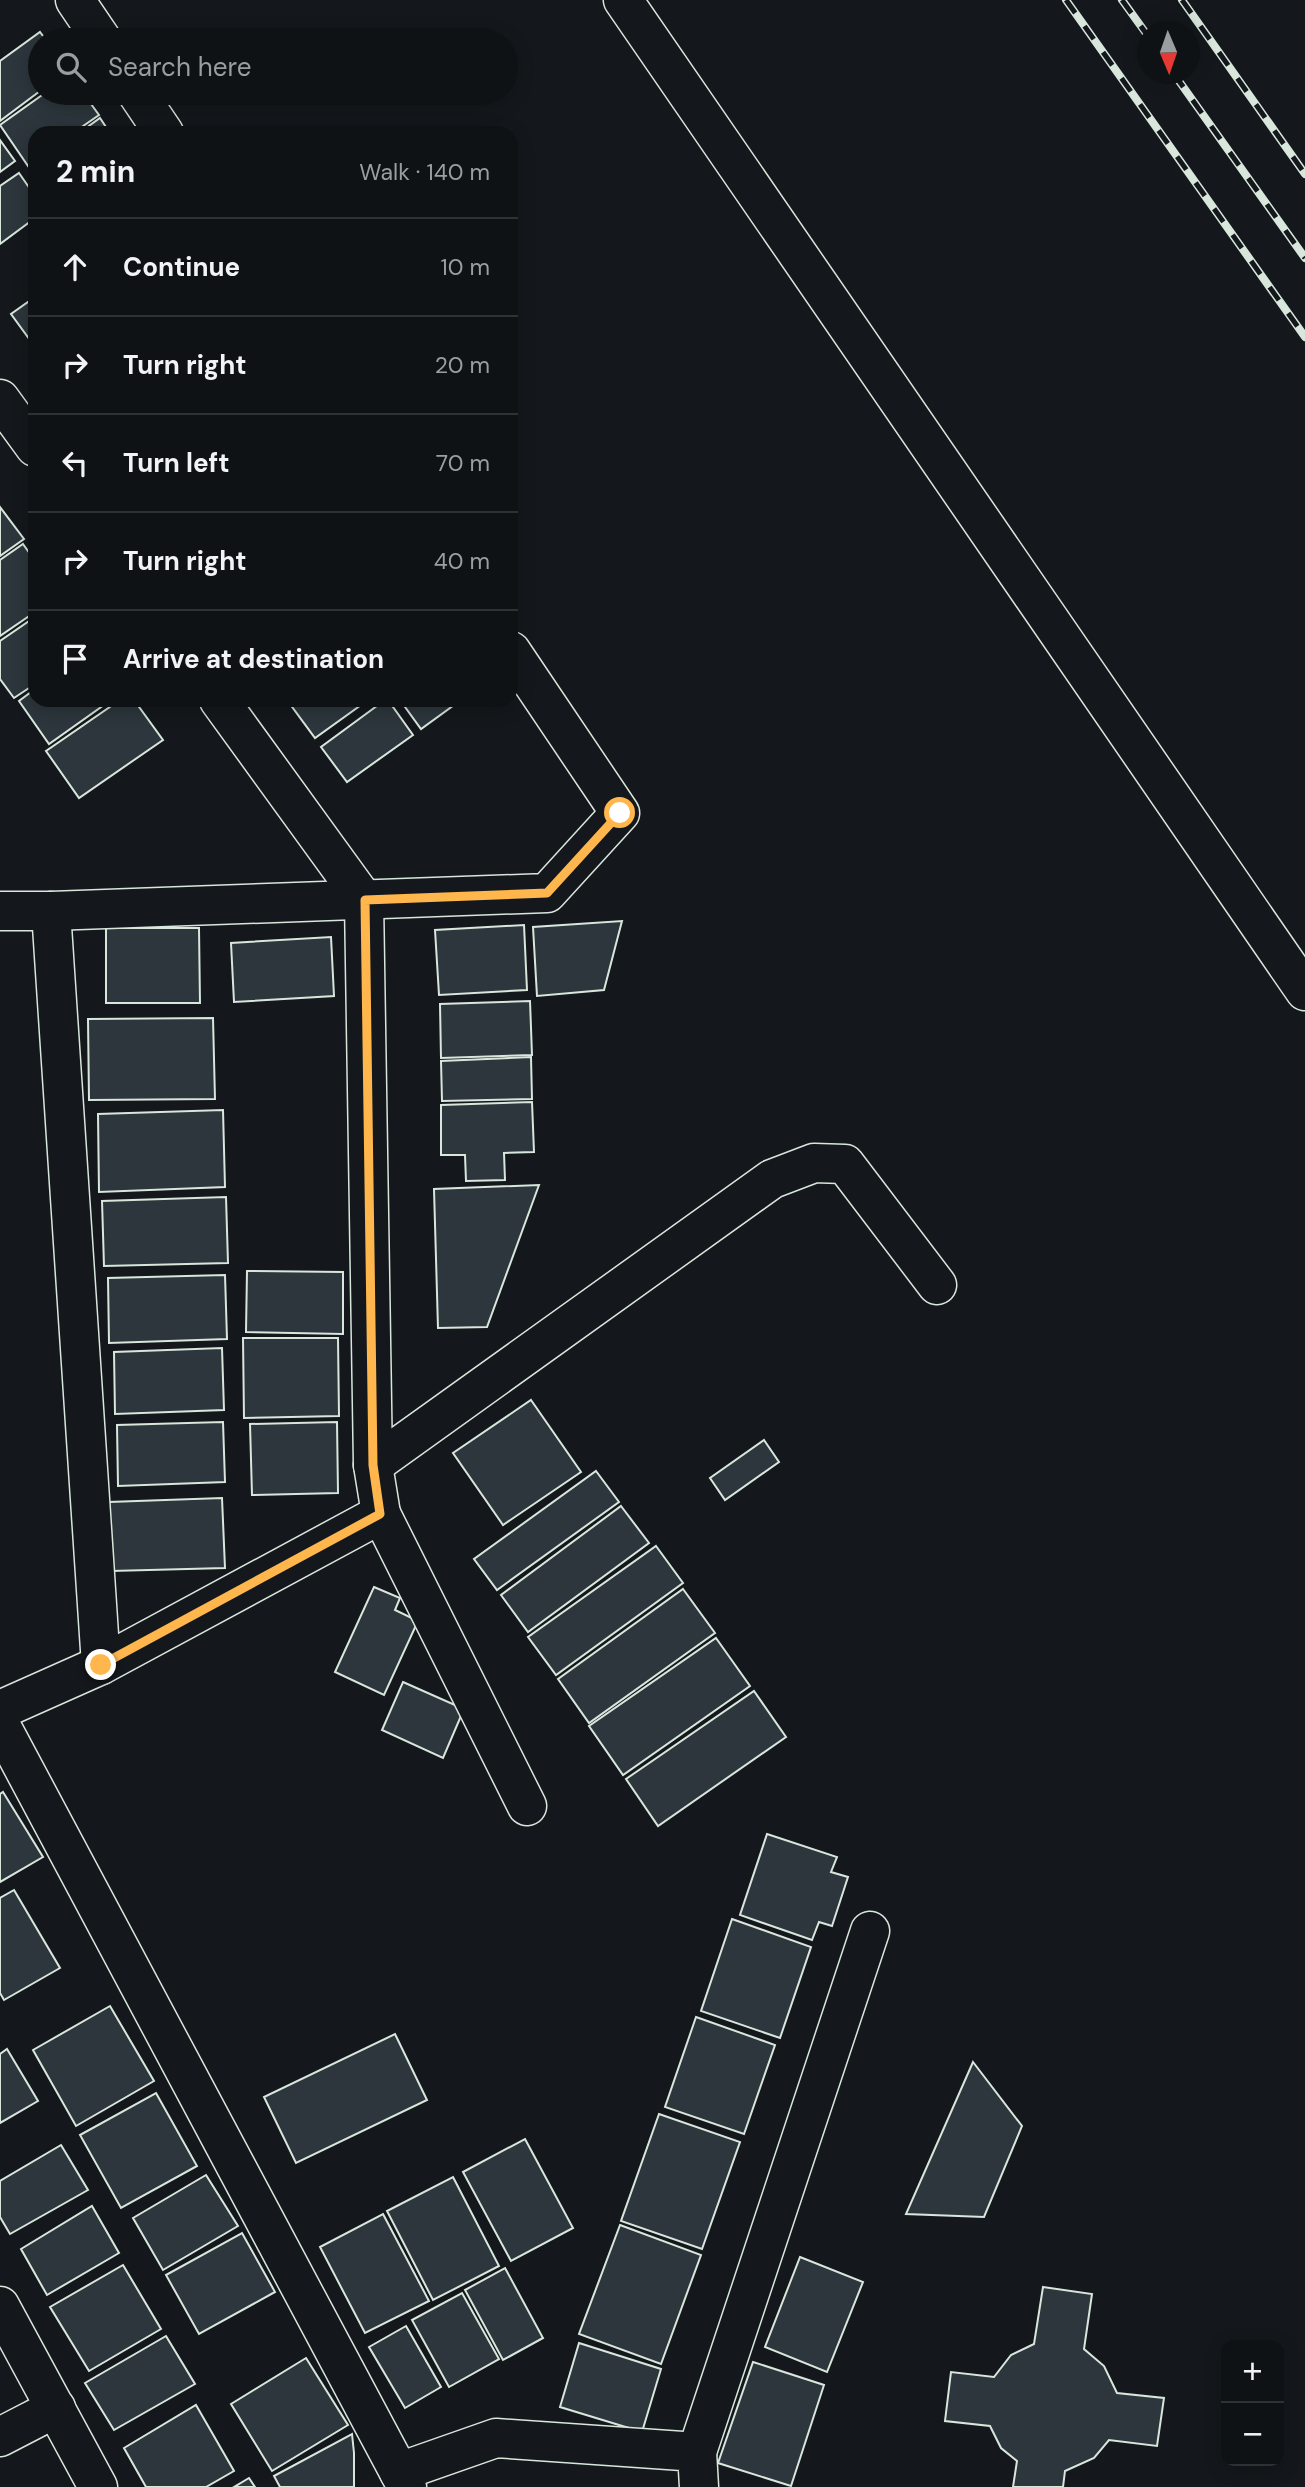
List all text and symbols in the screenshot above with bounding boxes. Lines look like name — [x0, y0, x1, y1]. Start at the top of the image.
north arrow — [1137, 21, 1200, 84]
search box — [28, 28, 518, 105]
icon: search — [52, 48, 90, 86]
text: Search here — [108, 50, 251, 84]
text: 2 min — [56, 152, 135, 191]
text: Walk · 140 m — [359, 157, 490, 187]
icon: ahead — [56, 248, 94, 286]
text: Continue — [123, 250, 240, 284]
text: 10 m — [440, 252, 490, 282]
icon: right — [56, 346, 94, 384]
text: Turn right — [123, 348, 247, 382]
text: 20 m — [435, 350, 490, 380]
icon: left — [56, 444, 94, 482]
text: Turn left — [123, 446, 230, 480]
text: 70 m — [436, 448, 490, 478]
icon: right — [56, 542, 94, 580]
text: Turn right — [123, 544, 247, 578]
text: 40 m — [434, 546, 490, 576]
icon: arrive — [56, 640, 94, 678]
text: Arrive at destination — [123, 642, 384, 676]
route start — [604, 797, 635, 828]
route end — [85, 1649, 116, 1680]
map controls — [1221, 2340, 1284, 2466]
button: + — [1221, 2340, 1284, 2403]
button: − — [1221, 2403, 1284, 2466]

